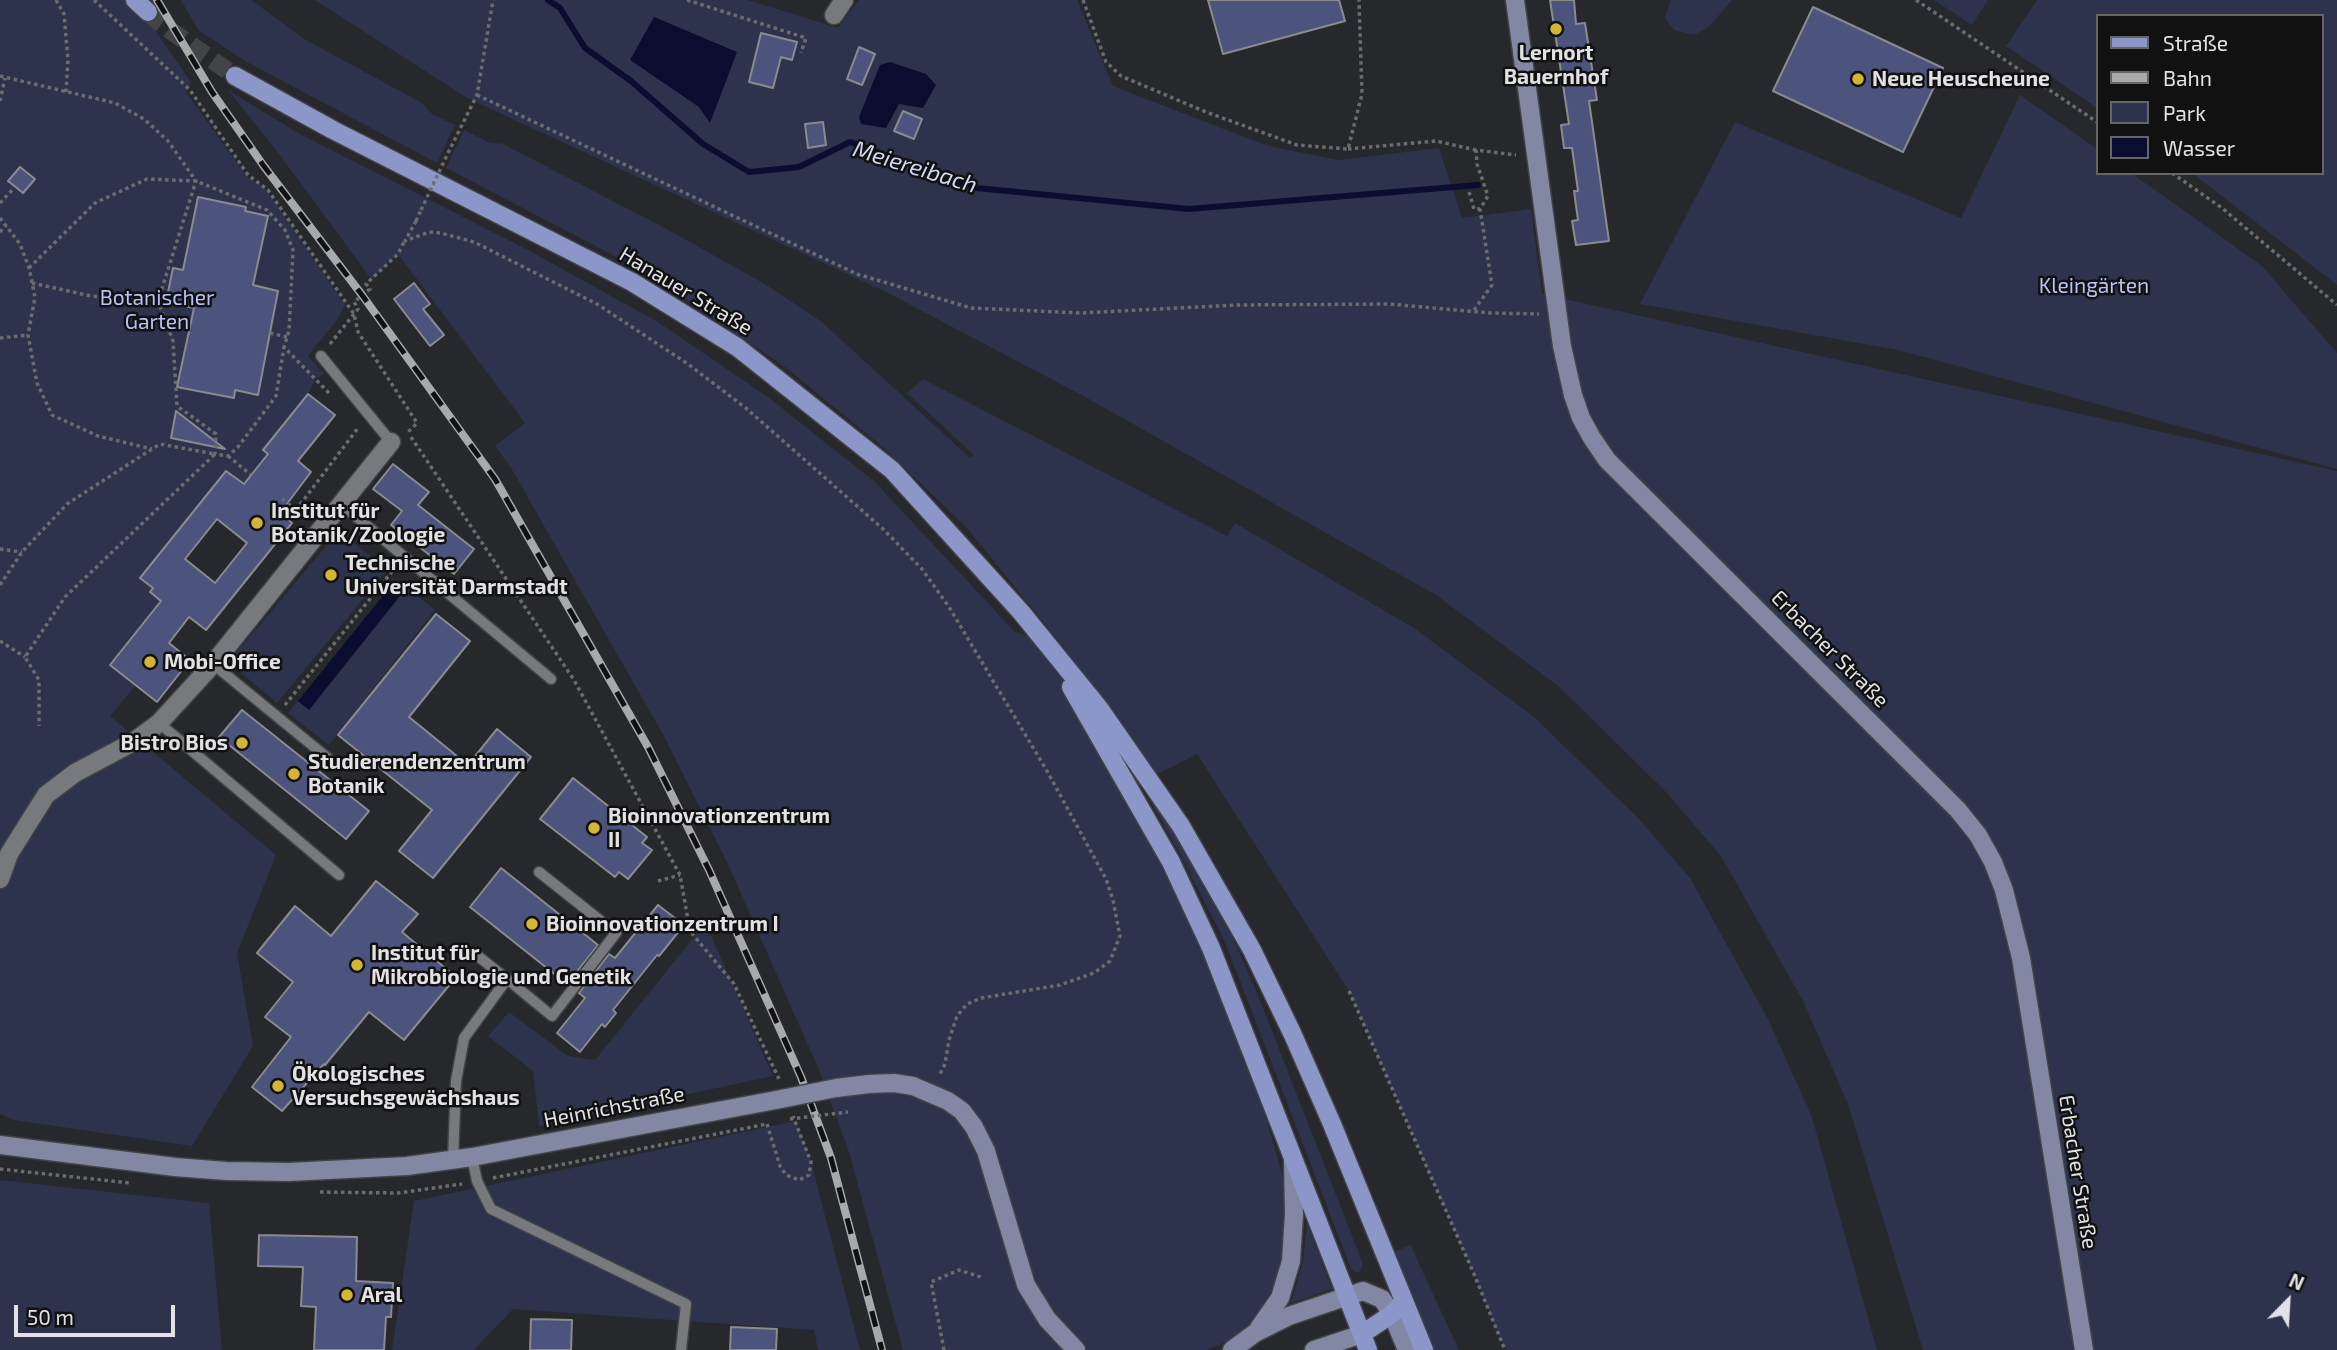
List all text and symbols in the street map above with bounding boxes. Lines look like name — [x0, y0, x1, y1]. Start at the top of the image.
legend — [2096, 14, 2323, 175]
marker: Lernort Bauernhof — [1548, 21, 1564, 37]
text: Straße — [2163, 30, 2228, 55]
place label: Lernort Bauernhof — [1504, 40, 1608, 90]
text: Bahn — [2163, 65, 2212, 90]
place label: Neue Heuscheune — [1872, 66, 2050, 92]
marker: Neue Heuscheune — [1850, 71, 1866, 87]
text: Park — [2163, 100, 2206, 125]
water label: Meiereibach — [850, 135, 980, 199]
text: Wasser — [2163, 135, 2235, 160]
street label: Hanauer Straße — [615, 241, 757, 341]
park label: Kleingärten — [2039, 273, 2149, 299]
park label: Botanischer Garten — [100, 285, 214, 335]
place label: Institut für Botanik/Zoologie — [271, 498, 445, 548]
marker: Institut für Botanik/Zoologie — [249, 515, 265, 531]
place label: Technische Universität Darmstadt — [345, 550, 568, 600]
marker: Technische Universität Darmstadt — [323, 567, 339, 583]
street label: Erbacher Straße — [1766, 585, 1894, 713]
place label: Mobi-Office — [164, 649, 281, 675]
marker: Mobi-Office — [142, 654, 158, 670]
place label: Bistro Bios — [121, 730, 228, 756]
marker: Bistro Bios — [234, 735, 250, 751]
place label: Studierendenzentrum Botanik — [308, 749, 526, 799]
marker: Studierendenzentrum Botanik — [286, 766, 302, 782]
place label: Bioinnovationzentrum II — [608, 803, 830, 853]
marker: Bioinnovationzentrum II — [586, 820, 602, 836]
place label: Bioinnovationzentrum I — [546, 911, 779, 937]
marker: Bioinnovationzentrum I — [524, 916, 540, 932]
place label: Institut für Mikrobiologie und Genetik — [371, 940, 631, 990]
marker: Institut für Mikrobiologie und Genetik — [349, 957, 365, 973]
place label: Ökologisches Versuchsgewächshaus — [292, 1061, 520, 1111]
marker: Ökologisches Versuchsgewächshaus — [270, 1078, 286, 1094]
street label: Heinrichstraße — [541, 1081, 687, 1133]
street label: Erbacher Straße — [2053, 1093, 2103, 1251]
north arrow — [2253, 1266, 2323, 1336]
text: N — [2286, 1268, 2308, 1295]
place label: Aral — [361, 1282, 402, 1308]
marker: Aral — [339, 1287, 355, 1303]
scale bar — [18, 1290, 178, 1334]
text: 50 m — [27, 1304, 74, 1329]

